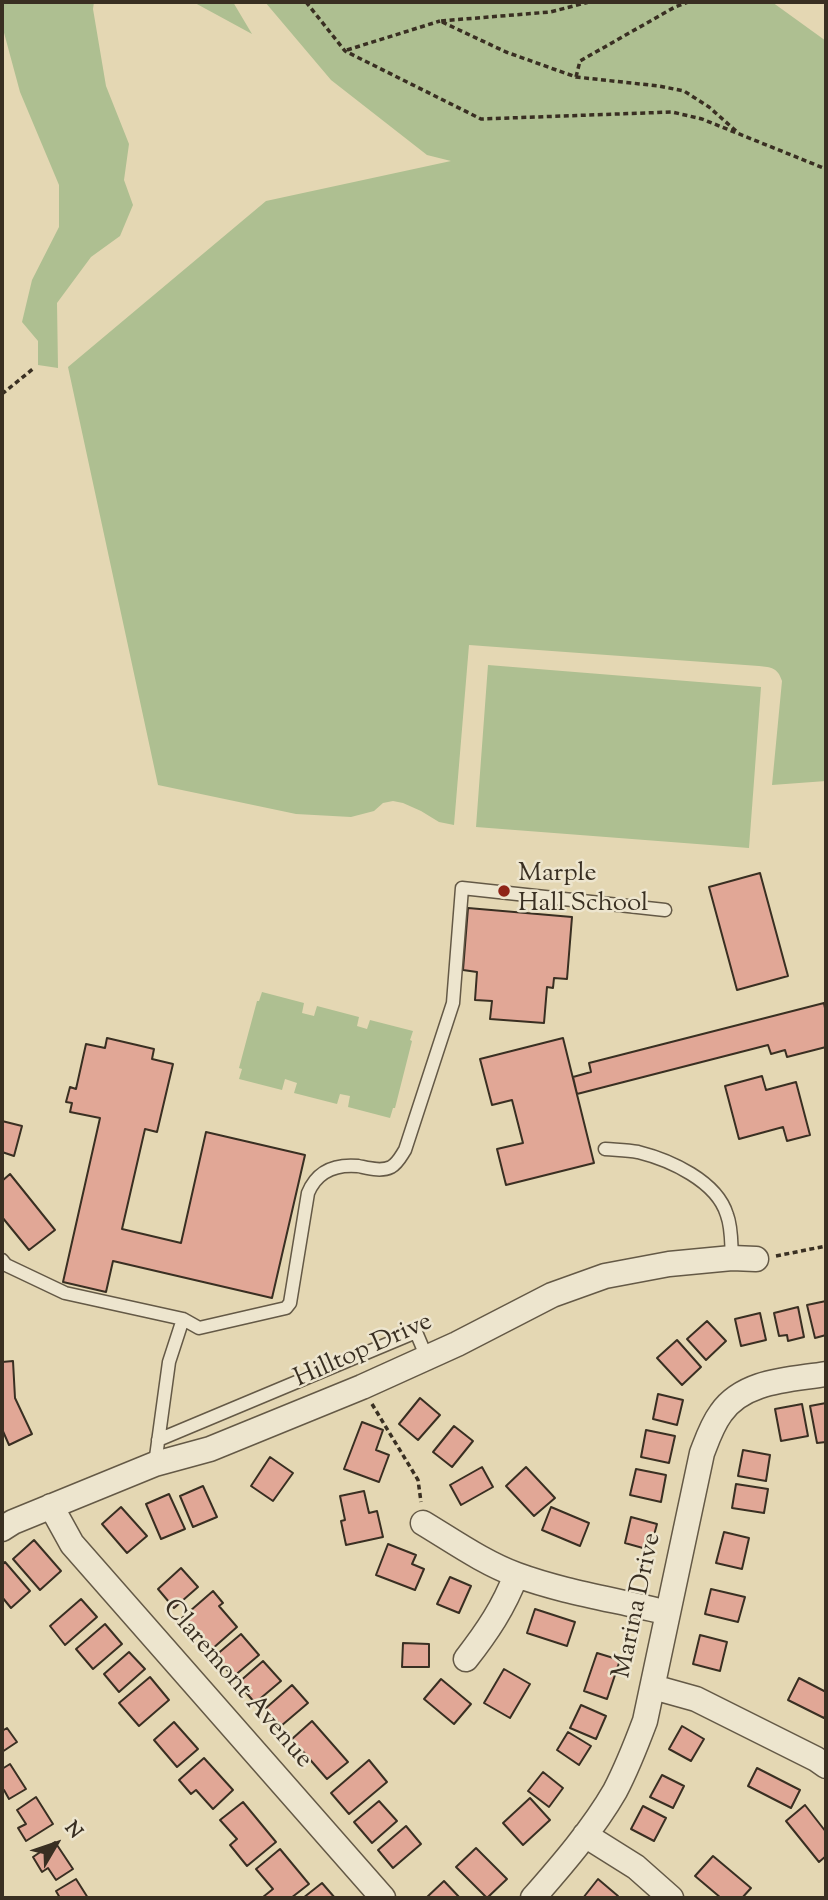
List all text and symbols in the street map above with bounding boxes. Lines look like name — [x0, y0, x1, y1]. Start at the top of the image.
place label: Marple Hall School — [518, 860, 648, 922]
marker: Marple Hall School — [496, 883, 512, 899]
street label: Hilltop Drive — [290, 1308, 438, 1396]
street label: Marina Drive — [608, 1530, 670, 1682]
street label: Claremont Avenue — [154, 1594, 318, 1776]
north arrow — [21, 1809, 91, 1879]
text: N — [57, 1816, 88, 1845]

